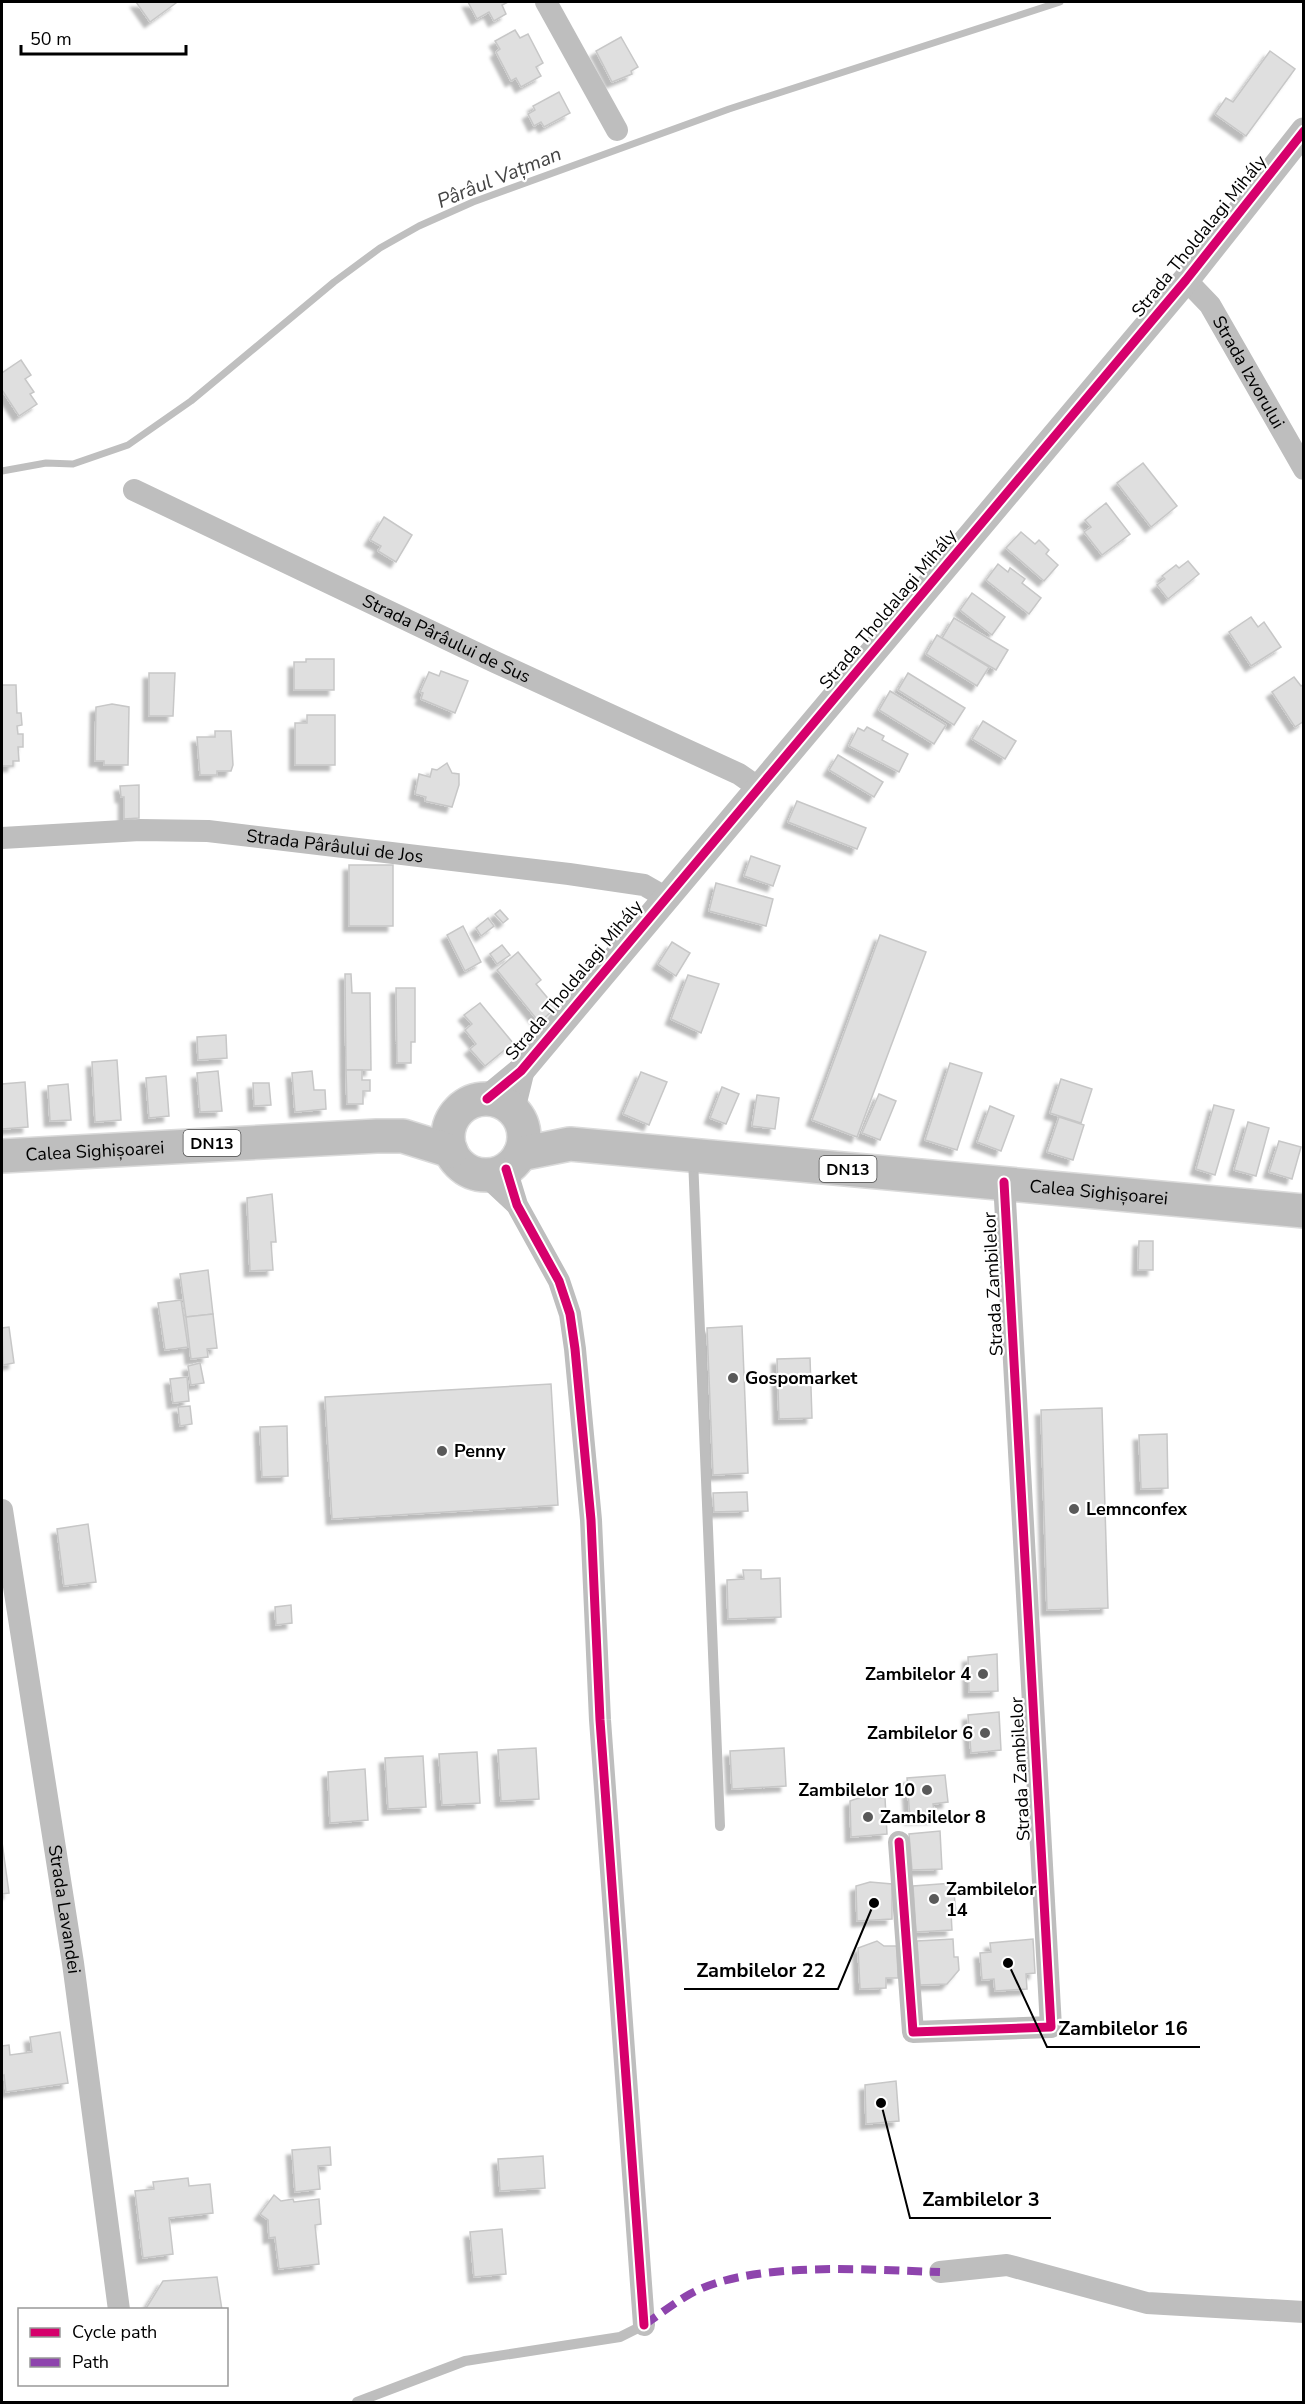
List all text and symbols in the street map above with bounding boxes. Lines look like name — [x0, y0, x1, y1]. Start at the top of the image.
scale bar — [21, 18, 186, 56]
text: 50 m — [30, 27, 72, 51]
water label: Pârâul Vațman — [433, 140, 565, 215]
street label: Strada Tholdalagi Mihály — [1126, 149, 1272, 322]
street label: Strada Izvorului — [1207, 311, 1290, 433]
street label: Strada Tholdalagi Mihály — [814, 523, 963, 694]
street label: Strada Pârâului de Sus — [358, 589, 534, 689]
street label: Strada Pârâului de Jos — [245, 824, 425, 869]
street label: Strada Tholdalagi Mihály — [500, 894, 649, 1065]
road number: DN13 — [184, 1130, 240, 1156]
street label: Calea Sighișoarei — [25, 1135, 165, 1167]
road number: DN13 — [820, 1156, 876, 1182]
street label: Calea Sighișoarei — [1029, 1174, 1169, 1211]
street label: Strada Zambilelor — [977, 1211, 1009, 1357]
place label: Gospomarket — [745, 1366, 857, 1390]
marker: Gospomarket — [726, 1371, 740, 1385]
place label: Penny — [454, 1439, 506, 1463]
marker: Penny — [435, 1444, 449, 1458]
place label: Lemnconfex — [1086, 1497, 1187, 1521]
marker: Lemnconfex — [1067, 1502, 1081, 1516]
place label: Zambilelor 4 — [865, 1662, 971, 1686]
marker: Zambilelor 4 — [976, 1667, 990, 1681]
street label: Strada Zambilelor — [1004, 1696, 1036, 1842]
place label: Zambilelor 6 — [867, 1721, 973, 1745]
marker: Zambilelor 6 — [978, 1726, 992, 1740]
place label: Zambilelor 10 — [798, 1778, 915, 1802]
marker: Zambilelor 10 — [920, 1783, 934, 1797]
place label: Zambilelor 8 — [880, 1805, 986, 1829]
marker: Zambilelor 8 — [861, 1810, 875, 1824]
street label: Strada Lavandei — [43, 1843, 86, 1975]
place label: Zambilelor 14 — [946, 1877, 1036, 1922]
marker: Zambilelor 14 — [927, 1892, 941, 1906]
callout: Zambilelor 22 — [684, 1951, 838, 1989]
text: Zambilelor 22 — [696, 1957, 826, 1984]
callout: Zambilelor 16 — [1047, 2009, 1200, 2047]
text: Zambilelor 16 — [1058, 2015, 1188, 2042]
callout: Zambilelor 3 — [910, 2180, 1051, 2218]
text: Zambilelor 3 — [922, 2186, 1040, 2213]
legend — [18, 2308, 228, 2386]
text: Cycle path — [72, 2320, 157, 2344]
text: Path — [72, 2350, 109, 2374]

